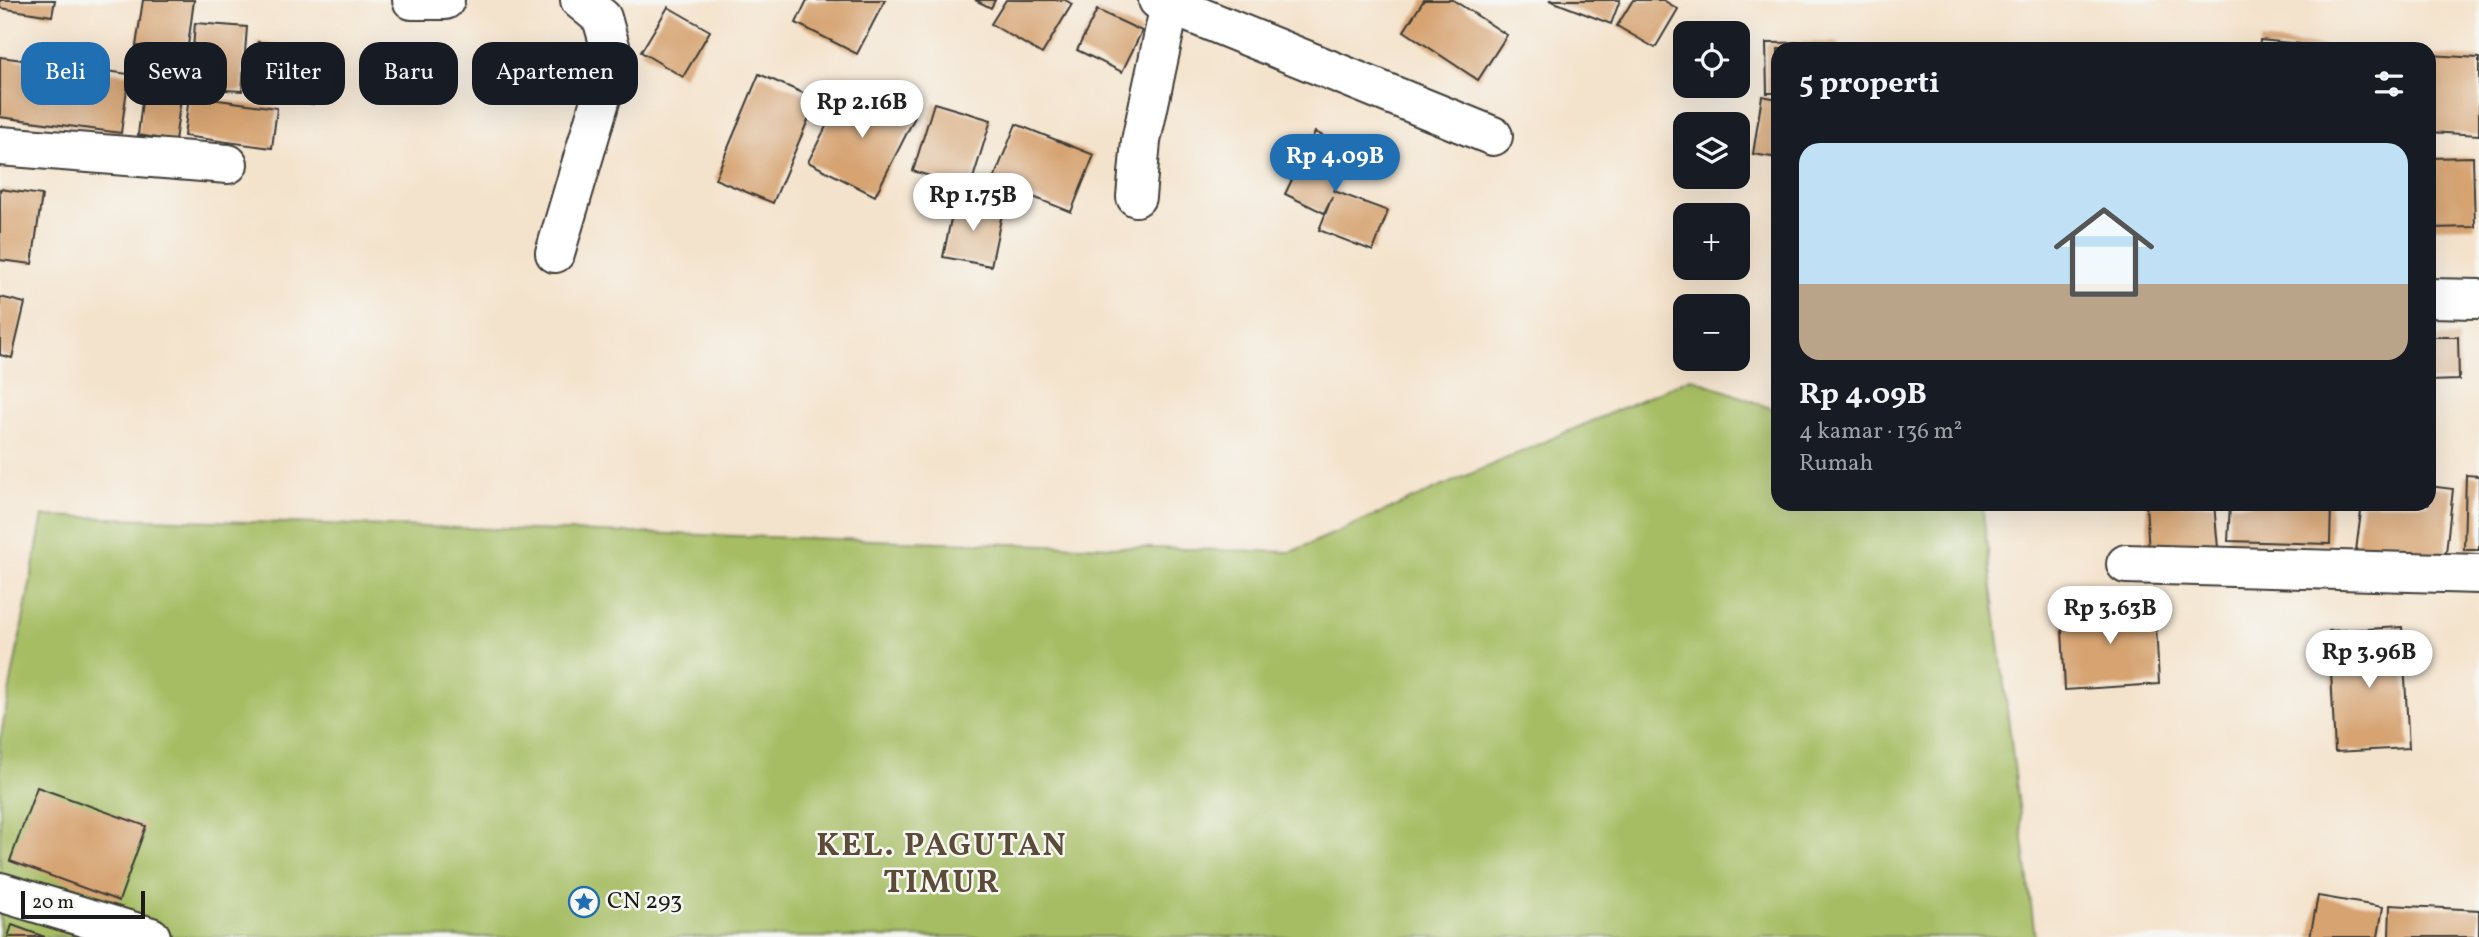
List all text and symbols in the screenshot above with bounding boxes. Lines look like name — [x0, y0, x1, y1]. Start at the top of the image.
map controls — [1673, 21, 1750, 371]
button: locate — [1673, 21, 1750, 98]
chip: Beli — [21, 42, 110, 105]
chip: Sewa — [124, 42, 227, 105]
chip: Filter — [241, 42, 345, 105]
chip: Baru — [359, 42, 458, 105]
chip: Apartemen — [472, 42, 638, 105]
text: 5 properti — [1799, 63, 1940, 105]
icon: filters — [2370, 65, 2408, 103]
pin: Rp 2.16B — [790, 80, 934, 140]
text: Rp 2.16B — [816, 87, 908, 119]
button: layers — [1673, 112, 1750, 189]
pin: Rp 4.09B — [1263, 134, 1407, 194]
text: Rp 4.09B — [1286, 141, 1384, 173]
pin: Rp 1.75B — [901, 174, 1045, 233]
text: Rp 1.75B — [929, 180, 1017, 212]
icon: home — [2041, 189, 2167, 315]
button: + — [1673, 203, 1750, 280]
button: − — [1673, 294, 1750, 371]
text: Rp 4.09B — [1799, 374, 1927, 416]
text: 4 kamar · 136 m² — [1799, 416, 1962, 448]
text: Rumah — [1799, 448, 1873, 480]
pin: Rp 3.63B — [2038, 586, 2182, 646]
text: Rp 3.63B — [2063, 593, 2157, 625]
pin: Rp 3.96B — [2297, 630, 2441, 690]
text: Rp 3.96B — [2322, 637, 2416, 669]
district label: KEL. PAGUTAN TIMUR — [816, 825, 1068, 906]
place icon: CN 293 — [567, 885, 601, 919]
place label: CN 293 — [607, 885, 682, 919]
scale bar — [21, 888, 145, 920]
text: 20 m — [32, 890, 74, 916]

